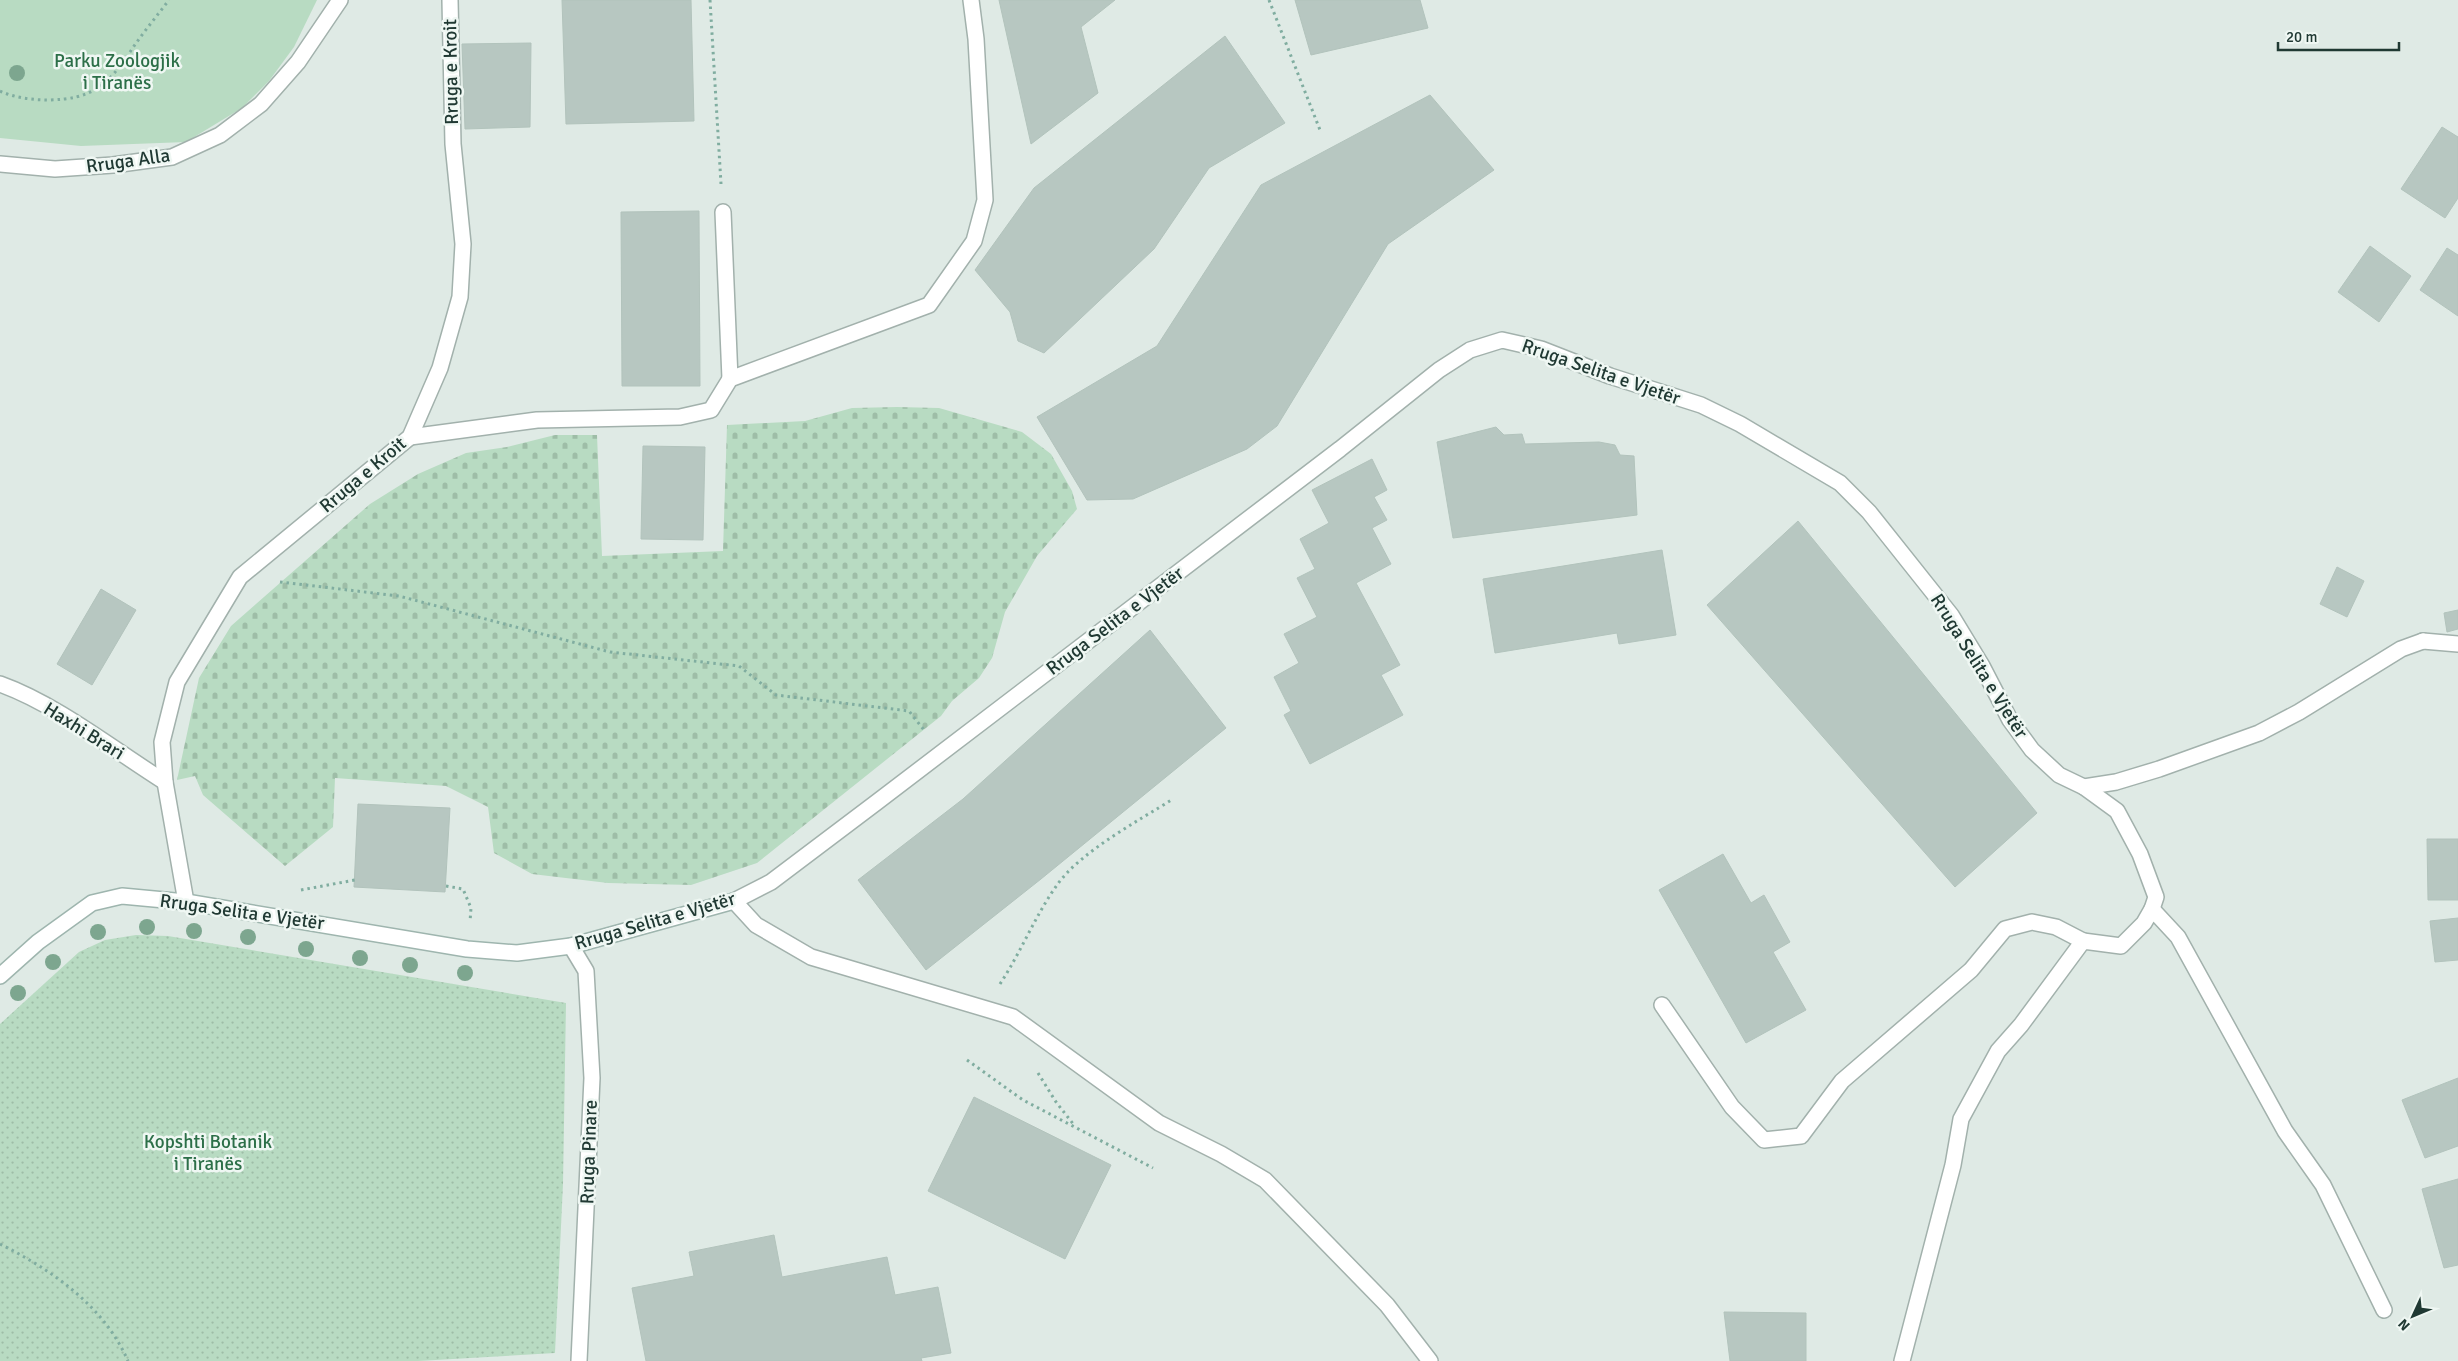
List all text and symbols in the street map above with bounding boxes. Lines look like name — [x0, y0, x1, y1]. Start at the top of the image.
street label: Rruga e Kroit — [438, 19, 464, 125]
scale bar — [2278, 20, 2399, 52]
text: 20 m — [2286, 28, 2317, 46]
park label: Parku Zoologjik i Tiranës — [54, 49, 180, 95]
street label: Rruga Alla — [84, 143, 172, 179]
street label: Rruga Selita e Vjetër — [1519, 334, 1683, 410]
street label: Rruga e Kroit — [315, 432, 412, 518]
street label: Rruga Selita e Vjetër — [1041, 561, 1189, 681]
street label: Rruga Selita e Vjetër — [1925, 589, 2033, 743]
street label: Haxhi Brari — [39, 697, 129, 765]
street label: Rruga Selita e Vjetër — [572, 887, 738, 955]
street label: Rruga Selita e Vjetër — [158, 889, 326, 935]
street label: Rruga Pinare — [575, 1099, 603, 1205]
park label: Kopshti Botanik i Tiranës — [144, 1130, 273, 1176]
north arrow — [2388, 1291, 2438, 1341]
text: N — [2395, 1315, 2414, 1334]

